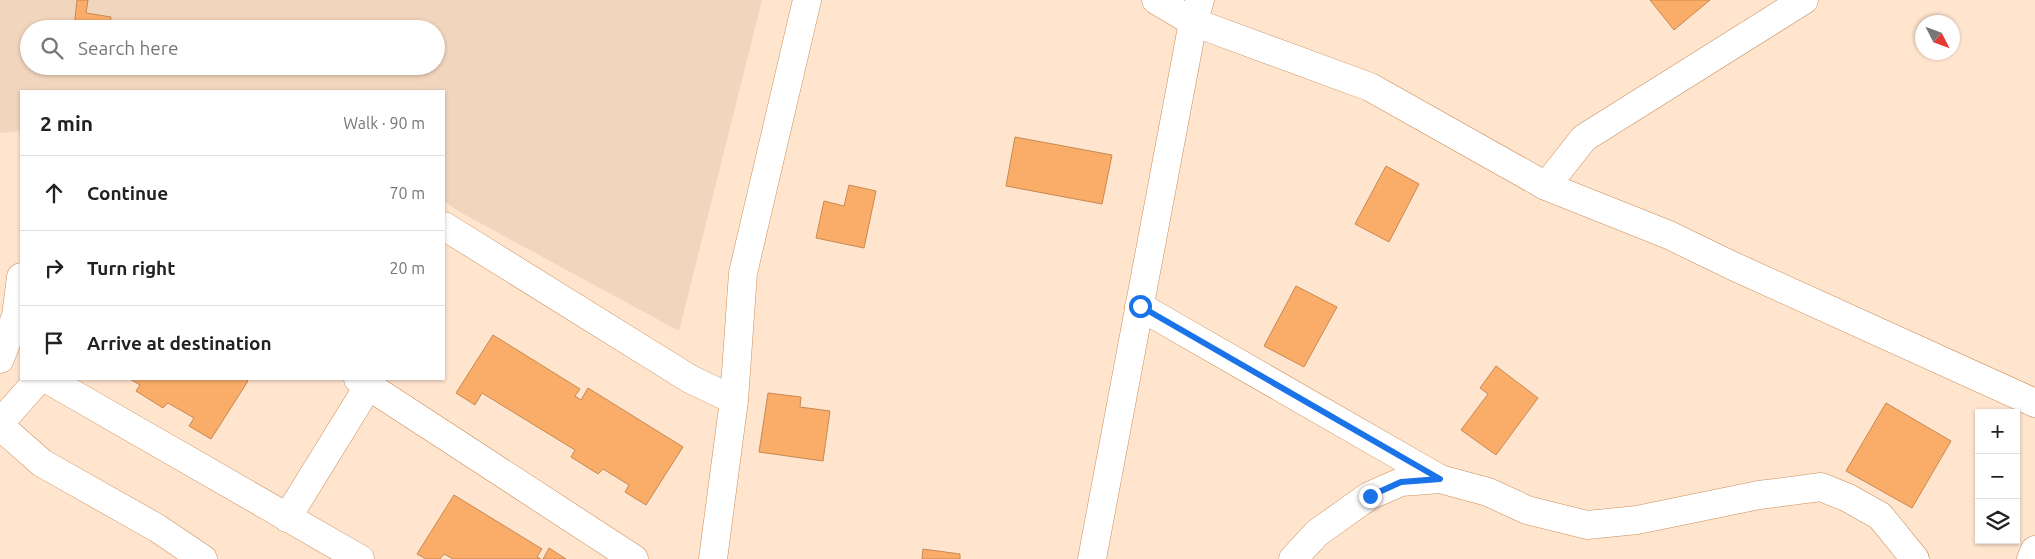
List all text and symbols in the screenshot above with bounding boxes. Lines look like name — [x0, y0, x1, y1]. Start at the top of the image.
north arrow — [1915, 15, 1960, 60]
search box — [20, 20, 445, 75]
icon: search — [38, 34, 66, 62]
text: Search here — [78, 37, 178, 59]
text: 2 min — [40, 111, 93, 135]
text: Walk · 90 m — [343, 114, 425, 132]
icon: ahead — [40, 179, 68, 207]
text: Continue — [87, 182, 168, 204]
text: 70 m — [389, 184, 425, 202]
icon: right — [40, 254, 68, 282]
text: Turn right — [87, 257, 175, 279]
text: 20 m — [389, 259, 425, 277]
route start — [1129, 295, 1152, 318]
icon: arrive — [40, 329, 68, 357]
text: Arrive at destination — [87, 332, 272, 354]
map controls — [1975, 409, 2020, 544]
button: + — [1975, 409, 2020, 454]
button: − — [1975, 454, 2020, 499]
route end — [1359, 485, 1382, 508]
button: layers — [1975, 499, 2020, 544]

